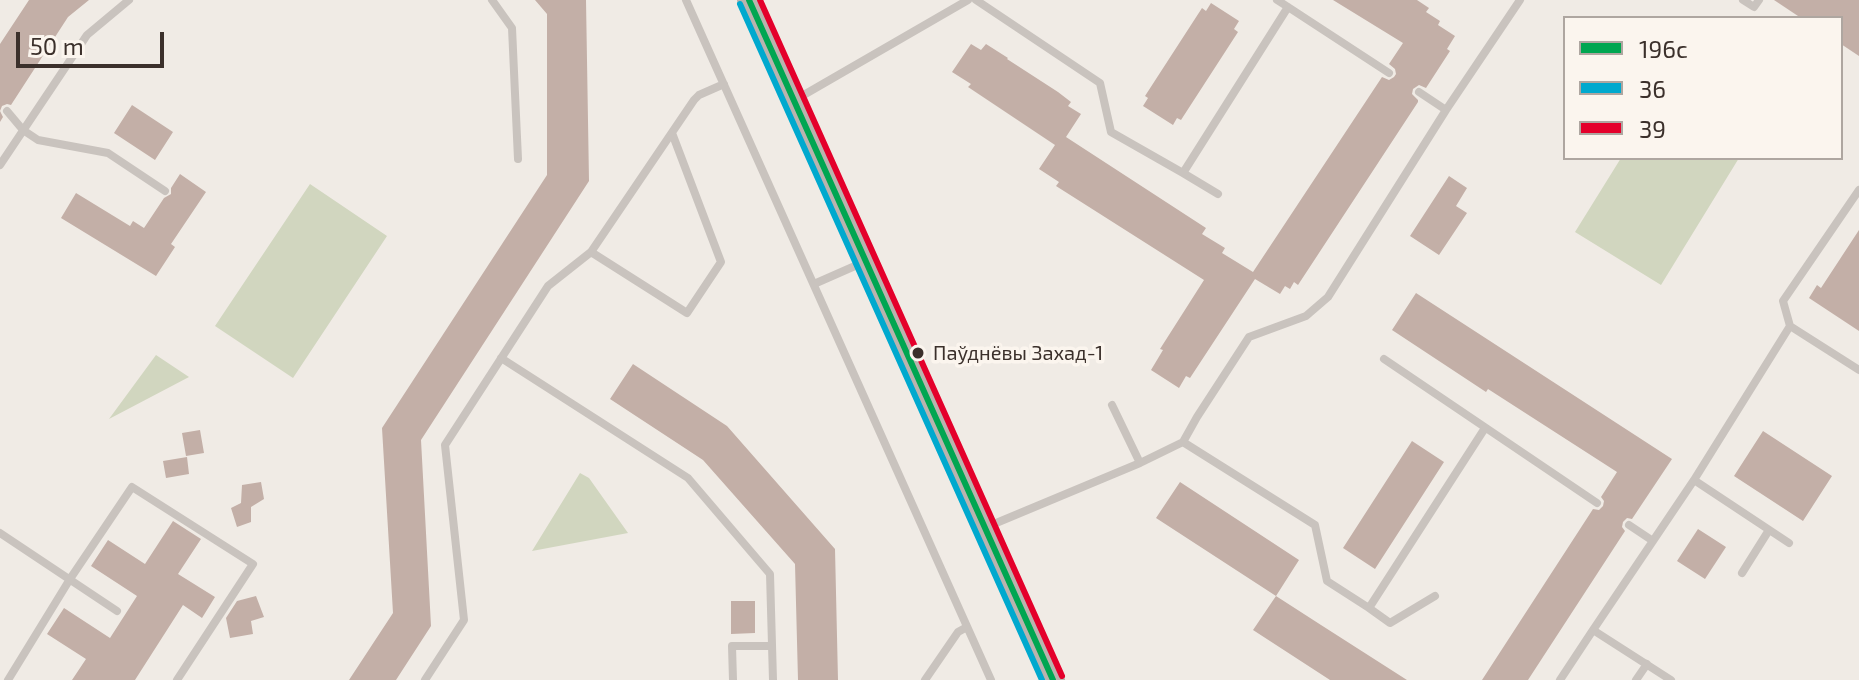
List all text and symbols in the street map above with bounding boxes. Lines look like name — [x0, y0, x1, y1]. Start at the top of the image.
scale bar — [20, 16, 168, 66]
legend — [1563, 16, 1843, 160]
text: 50 m — [30, 31, 84, 60]
text: 196с — [1639, 34, 1688, 63]
text: 36 — [1639, 74, 1666, 103]
text: 39 — [1639, 114, 1666, 143]
place label: Паўднёвы Захад-1 — [933, 341, 1103, 365]
marker: Паўднёвы Захад-1 — [910, 345, 926, 361]

